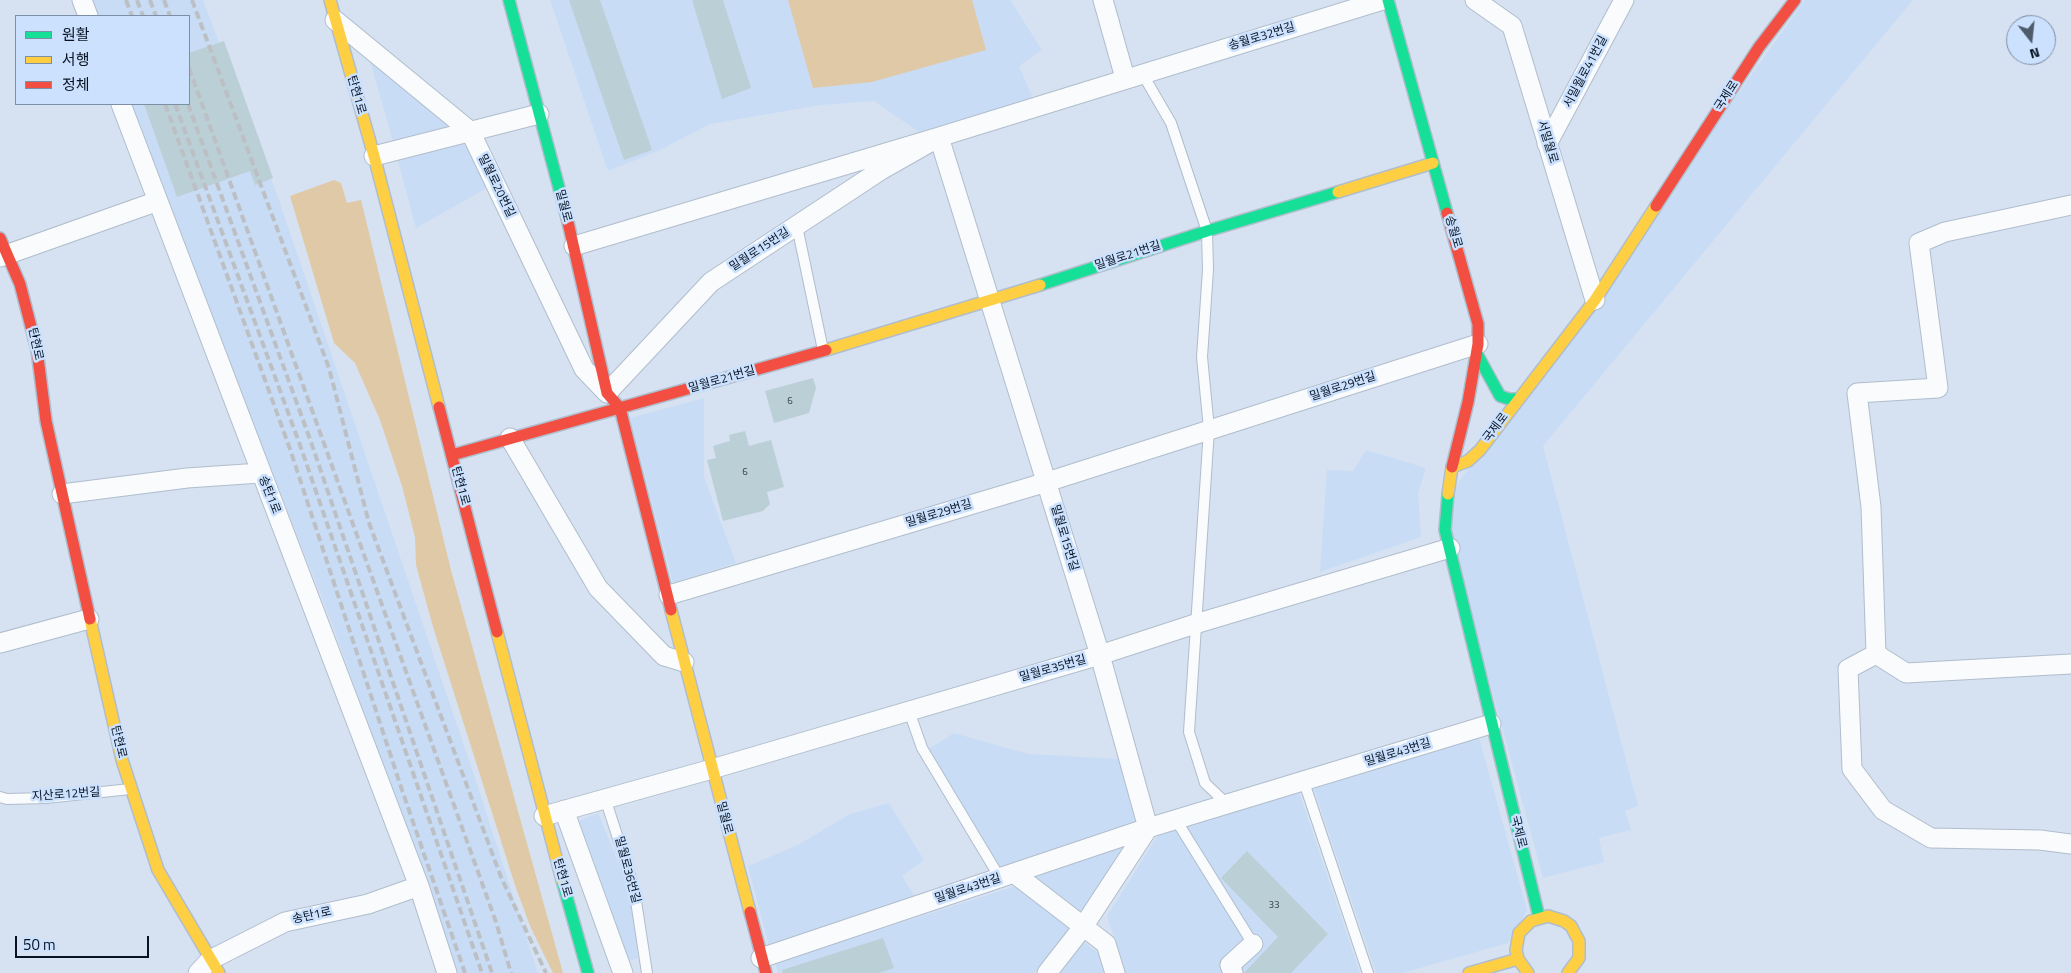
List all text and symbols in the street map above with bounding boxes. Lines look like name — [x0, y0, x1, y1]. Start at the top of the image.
legend — [15, 15, 190, 105]
north arrow — [2006, 15, 2056, 65]
street label: 송월로32번길 — [1227, 20, 1297, 54]
text: 원활 — [62, 23, 90, 46]
street label: 서밀월로41번길 — [1561, 33, 1611, 111]
text: N — [2027, 43, 2043, 65]
text: 서행 — [62, 48, 90, 71]
text: 정체 — [62, 73, 90, 96]
street label: 탄현1로 — [344, 74, 368, 116]
street label: 국제로 — [1712, 78, 1742, 114]
street label: 서밀월로 — [1534, 119, 1560, 165]
street label: 밀월로20번길 — [474, 152, 518, 220]
street label: 밀월로 — [552, 188, 574, 224]
street label: 송월로 — [1442, 214, 1464, 250]
street label: 밀월로15번길 — [727, 225, 793, 275]
street label: 밀월로21번길 — [1093, 239, 1163, 273]
street label: 탄현로 — [25, 326, 45, 362]
street label: 밀월로21번길 — [687, 364, 757, 396]
street label: 밀월로29번길 — [1308, 370, 1378, 404]
house number: 6 — [787, 396, 793, 408]
street label: 국제로 — [1480, 410, 1512, 446]
street label: 탄현1로 — [448, 465, 472, 507]
house number: 6 — [742, 467, 748, 479]
street label: 송탄1로 — [255, 474, 283, 516]
street label: 밀월로29번길 — [904, 497, 974, 531]
street label: 밀월로15번길 — [1047, 503, 1081, 573]
street label: 밀월로35번길 — [1018, 653, 1088, 685]
street label: 탄현로 — [107, 724, 129, 760]
street label: 밀월로43번길 — [1363, 736, 1433, 770]
street label: 지산로12번길 — [31, 785, 101, 805]
street label: 밀월로 — [713, 800, 735, 836]
street label: 국제로 — [1507, 814, 1529, 850]
street label: 밀월로36번길 — [611, 835, 643, 905]
street label: 탄현1로 — [550, 857, 574, 899]
street label: 밀월로43번길 — [933, 872, 1003, 906]
house number: 33 — [1268, 900, 1280, 912]
street label: 송탄1로 — [291, 905, 333, 927]
scale bar — [18, 926, 151, 958]
text: 50 m — [23, 933, 56, 956]

